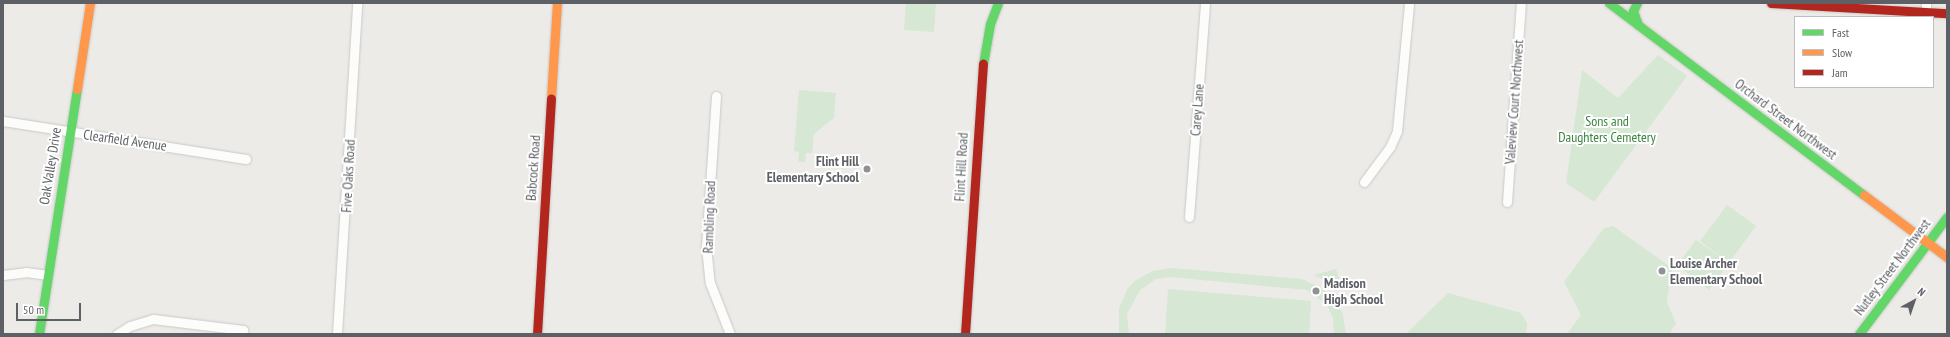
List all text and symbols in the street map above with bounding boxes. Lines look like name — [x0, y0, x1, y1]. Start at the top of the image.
legend — [1794, 16, 1934, 88]
text: Fast — [1832, 25, 1849, 40]
street label: Valeview Court Northwest — [1501, 39, 1527, 165]
text: Slow — [1832, 45, 1852, 60]
text: Jam — [1832, 65, 1848, 80]
street label: Orchard Street Northwest — [1732, 75, 1840, 163]
street label: Carey Lane — [1187, 83, 1207, 137]
park label: Sons and Daughters Cemetery — [1558, 113, 1656, 146]
street label: Oak Valley Drive — [36, 126, 64, 206]
street label: Clearfield Avenue — [82, 126, 168, 154]
street label: Flint Hill Road — [951, 132, 971, 202]
street label: Babcock Road — [522, 134, 544, 202]
street label: Five Oaks Road — [338, 139, 358, 213]
place label: Flint Hill Elementary School — [766, 153, 859, 186]
marker: Flint Hill Elementary School — [862, 164, 872, 174]
street label: Rambling Road — [699, 180, 719, 254]
street label: Nutley Street Northwest — [1850, 215, 1934, 319]
place label: Louise Archer Elementary School — [1670, 255, 1763, 288]
marker: Louise Archer Elementary School — [1657, 266, 1667, 276]
place label: Madison High School — [1324, 275, 1383, 308]
north arrow — [1894, 281, 1934, 321]
marker: Madison High School — [1311, 286, 1321, 296]
scale bar — [18, 295, 83, 321]
text: 50 m — [23, 302, 44, 317]

